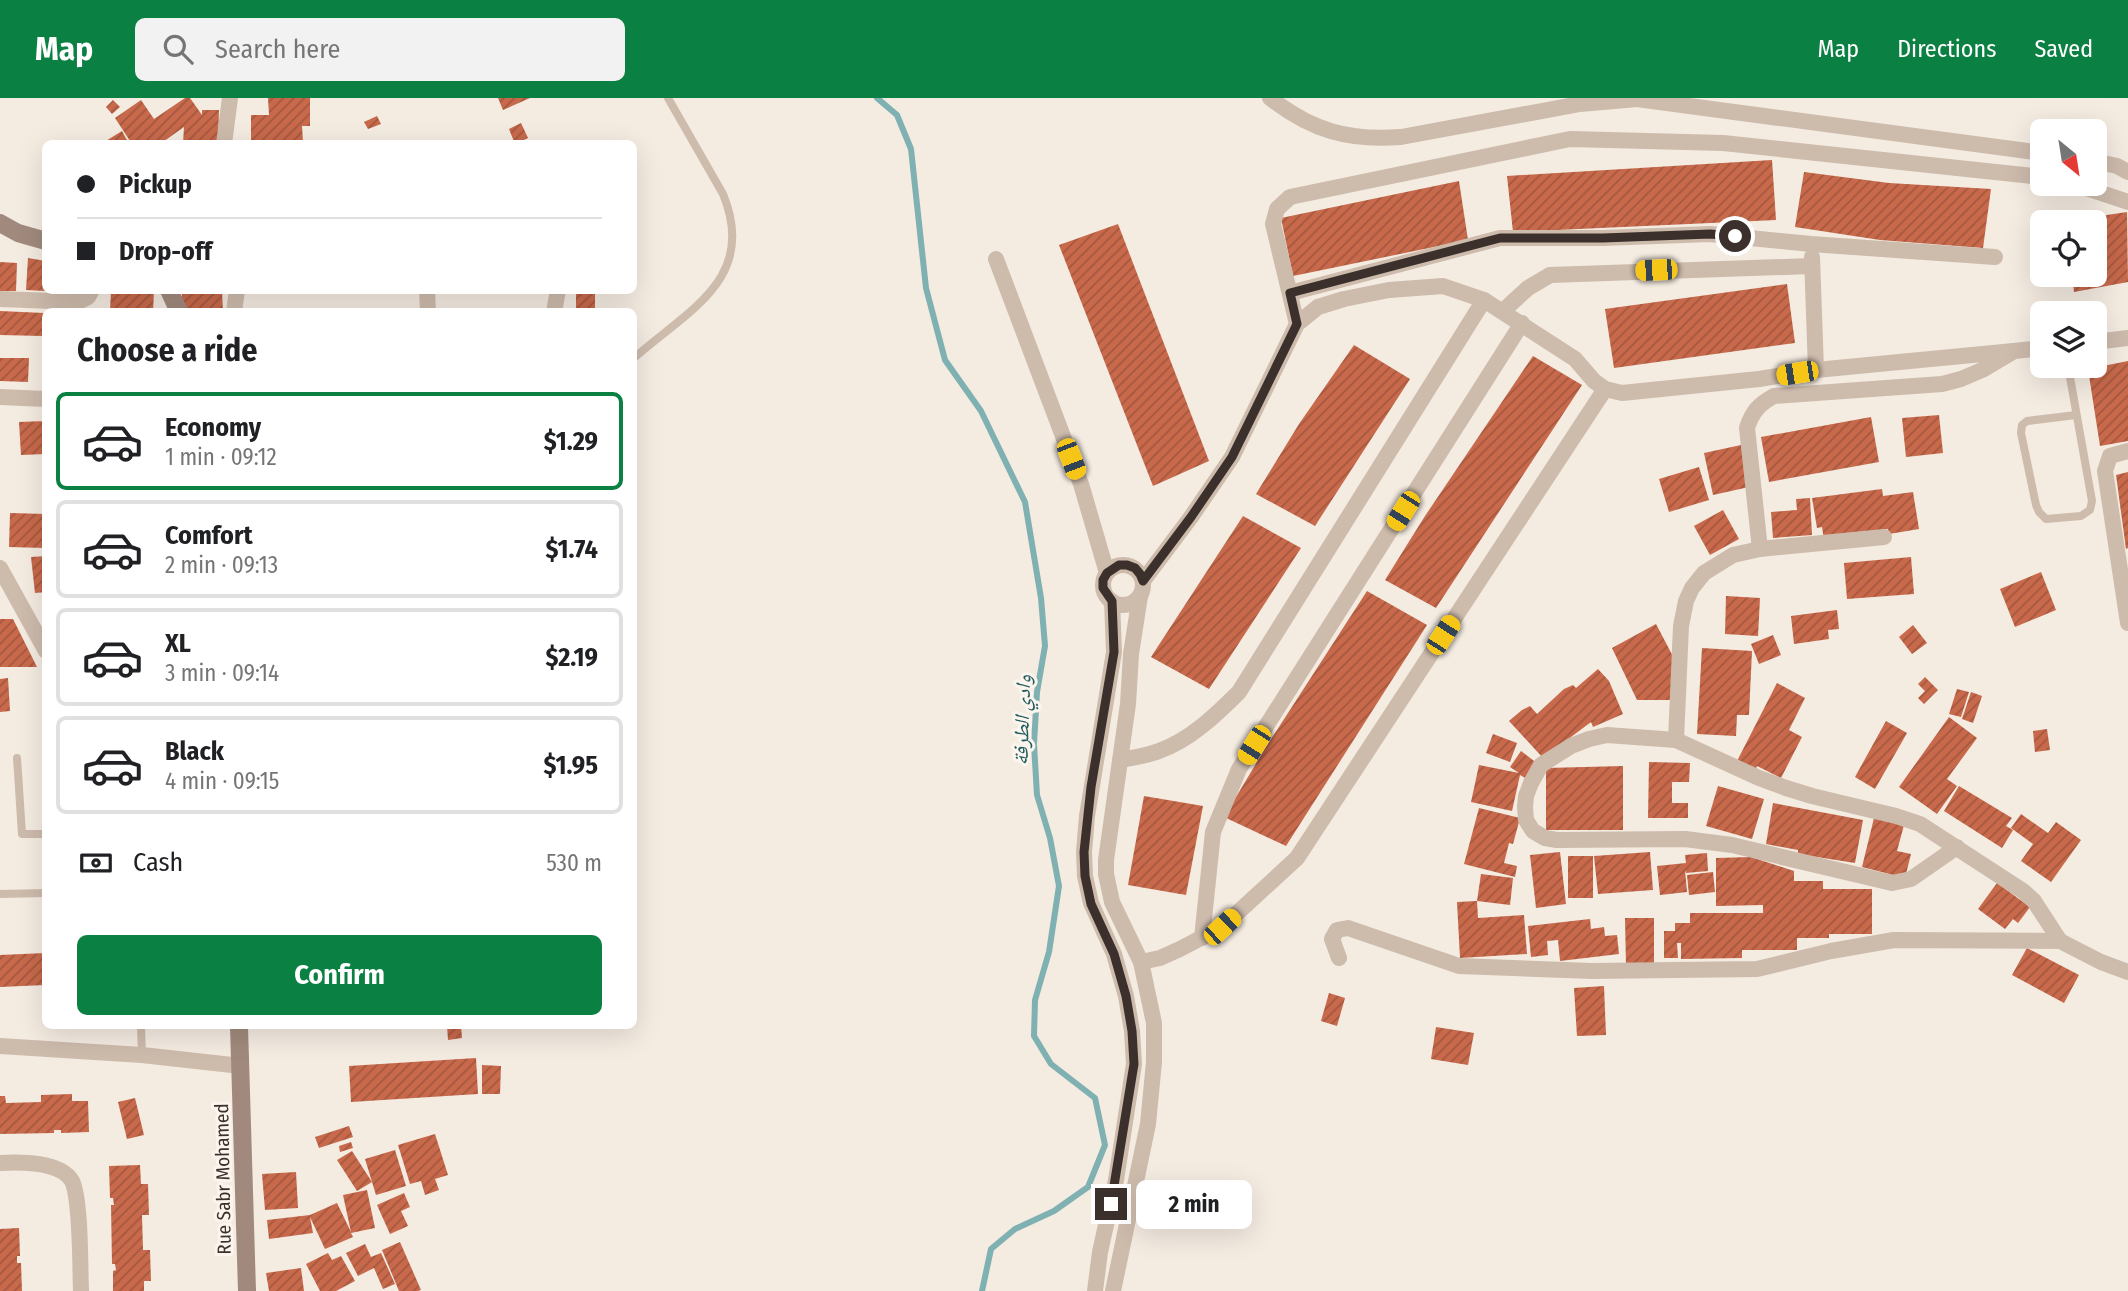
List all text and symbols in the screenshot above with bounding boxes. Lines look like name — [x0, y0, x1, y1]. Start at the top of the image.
search box — [135, 18, 625, 81]
text: Map — [35, 29, 93, 69]
icon: search — [159, 30, 197, 68]
text: Search here — [215, 34, 340, 65]
text: Map — [1818, 35, 1859, 63]
text: Directions — [1897, 35, 1996, 63]
text: Saved — [2034, 35, 2093, 63]
north arrow — [2030, 119, 2107, 196]
map controls — [2030, 119, 2107, 378]
text: Pickup — [119, 169, 192, 200]
button: locate — [2030, 210, 2107, 287]
route start — [1719, 220, 1751, 252]
text: Drop-off — [119, 236, 212, 267]
car — [1635, 259, 1678, 281]
button: layers — [2030, 301, 2107, 378]
text: Choose a ride — [77, 331, 258, 369]
car — [1775, 359, 1820, 387]
icon: car — [81, 410, 144, 473]
text: Economy — [165, 412, 261, 443]
text: $1.29 — [544, 426, 598, 457]
car — [1054, 436, 1089, 482]
text: 1 min · 09:12 — [165, 443, 277, 471]
car — [1383, 488, 1424, 534]
icon: car — [81, 518, 144, 581]
text: Comfort — [165, 520, 253, 551]
text: $1.74 — [545, 534, 598, 565]
text: 2 min · 09:13 — [165, 551, 278, 579]
car — [1423, 612, 1464, 658]
icon: car — [81, 626, 144, 689]
text: XL — [165, 628, 191, 659]
text: $2.19 — [545, 642, 598, 673]
text: 3 min · 09:14 — [165, 659, 279, 687]
water label: وادي الطرفة — [1007, 674, 1040, 766]
car — [1234, 722, 1275, 768]
icon: car — [81, 734, 144, 797]
text: Black — [165, 736, 224, 767]
text: $1.95 — [543, 750, 598, 781]
text: 4 min · 09:15 — [165, 767, 279, 795]
icon: cash — [77, 844, 115, 882]
text: Cash — [133, 847, 183, 878]
text: 530 m — [546, 849, 602, 877]
car — [1200, 905, 1245, 949]
button: Confirm — [77, 935, 602, 1015]
street label: Rue Sabr Mohamed — [210, 1103, 236, 1255]
callout: 2 min — [1136, 1180, 1251, 1228]
route end — [1095, 1188, 1127, 1220]
text: 2 min — [1169, 1190, 1220, 1218]

